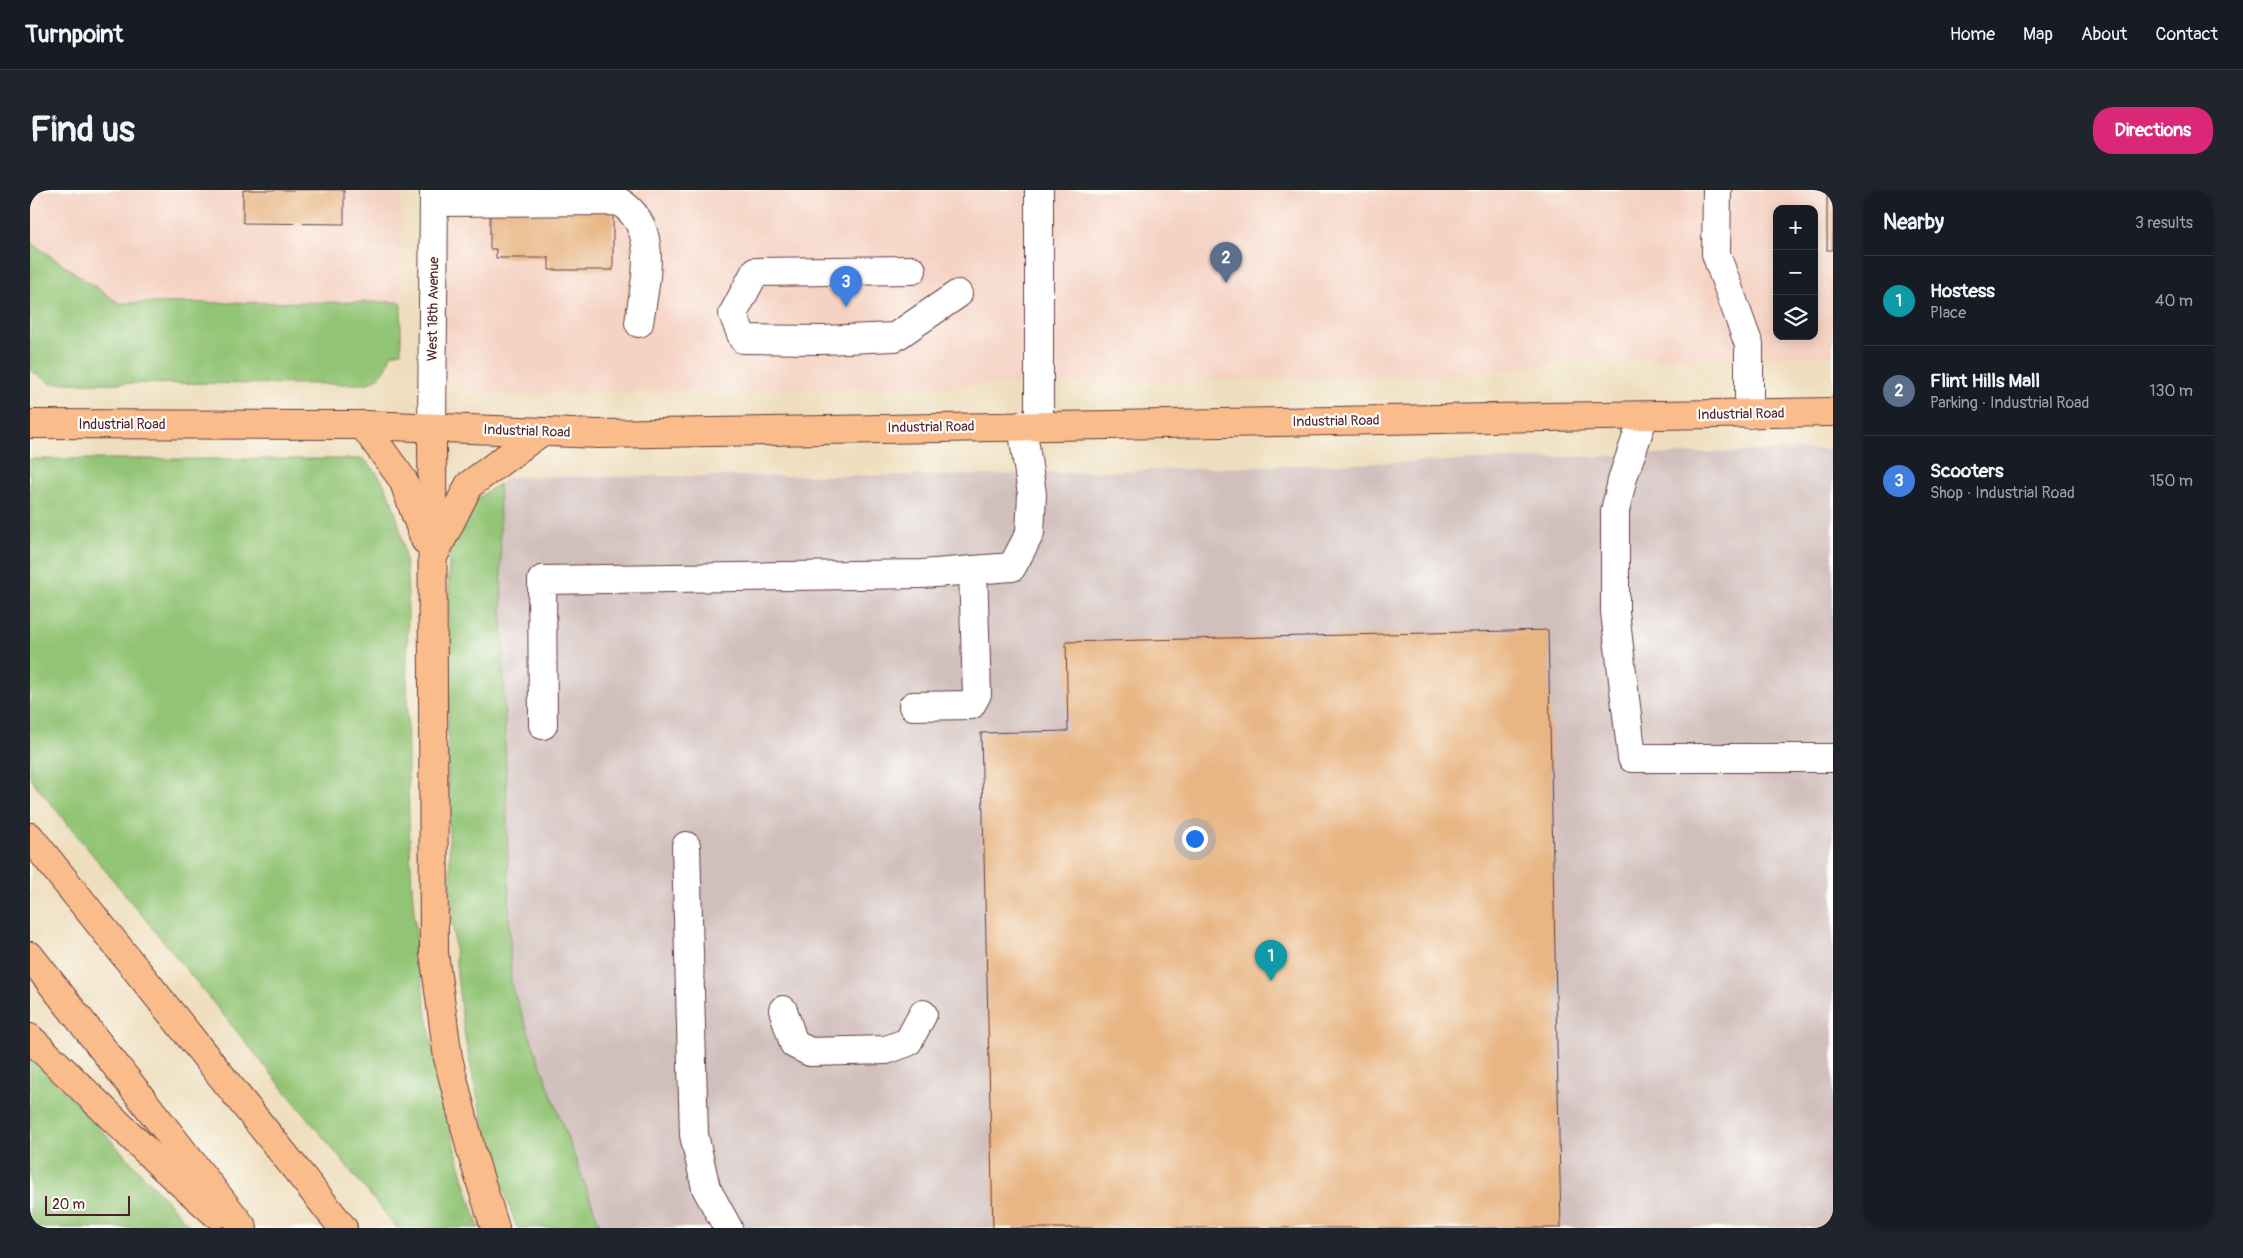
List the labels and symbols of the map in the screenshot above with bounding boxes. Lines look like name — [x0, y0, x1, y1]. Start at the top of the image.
pin: 2 — [1210, 242, 1242, 283]
street label: West 18th Avenue — [424, 256, 442, 361]
pin: 3 — [830, 266, 862, 307]
street label: Industrial Road — [1697, 405, 1785, 423]
street label: Industrial Road — [1292, 412, 1380, 430]
street label: Industrial Road — [78, 416, 166, 433]
street label: Industrial Road — [887, 418, 975, 436]
street label: Industrial Road — [483, 421, 571, 441]
your location — [1182, 826, 1208, 852]
pin: 1 — [1255, 940, 1287, 981]
scale bar — [45, 1193, 130, 1216]

